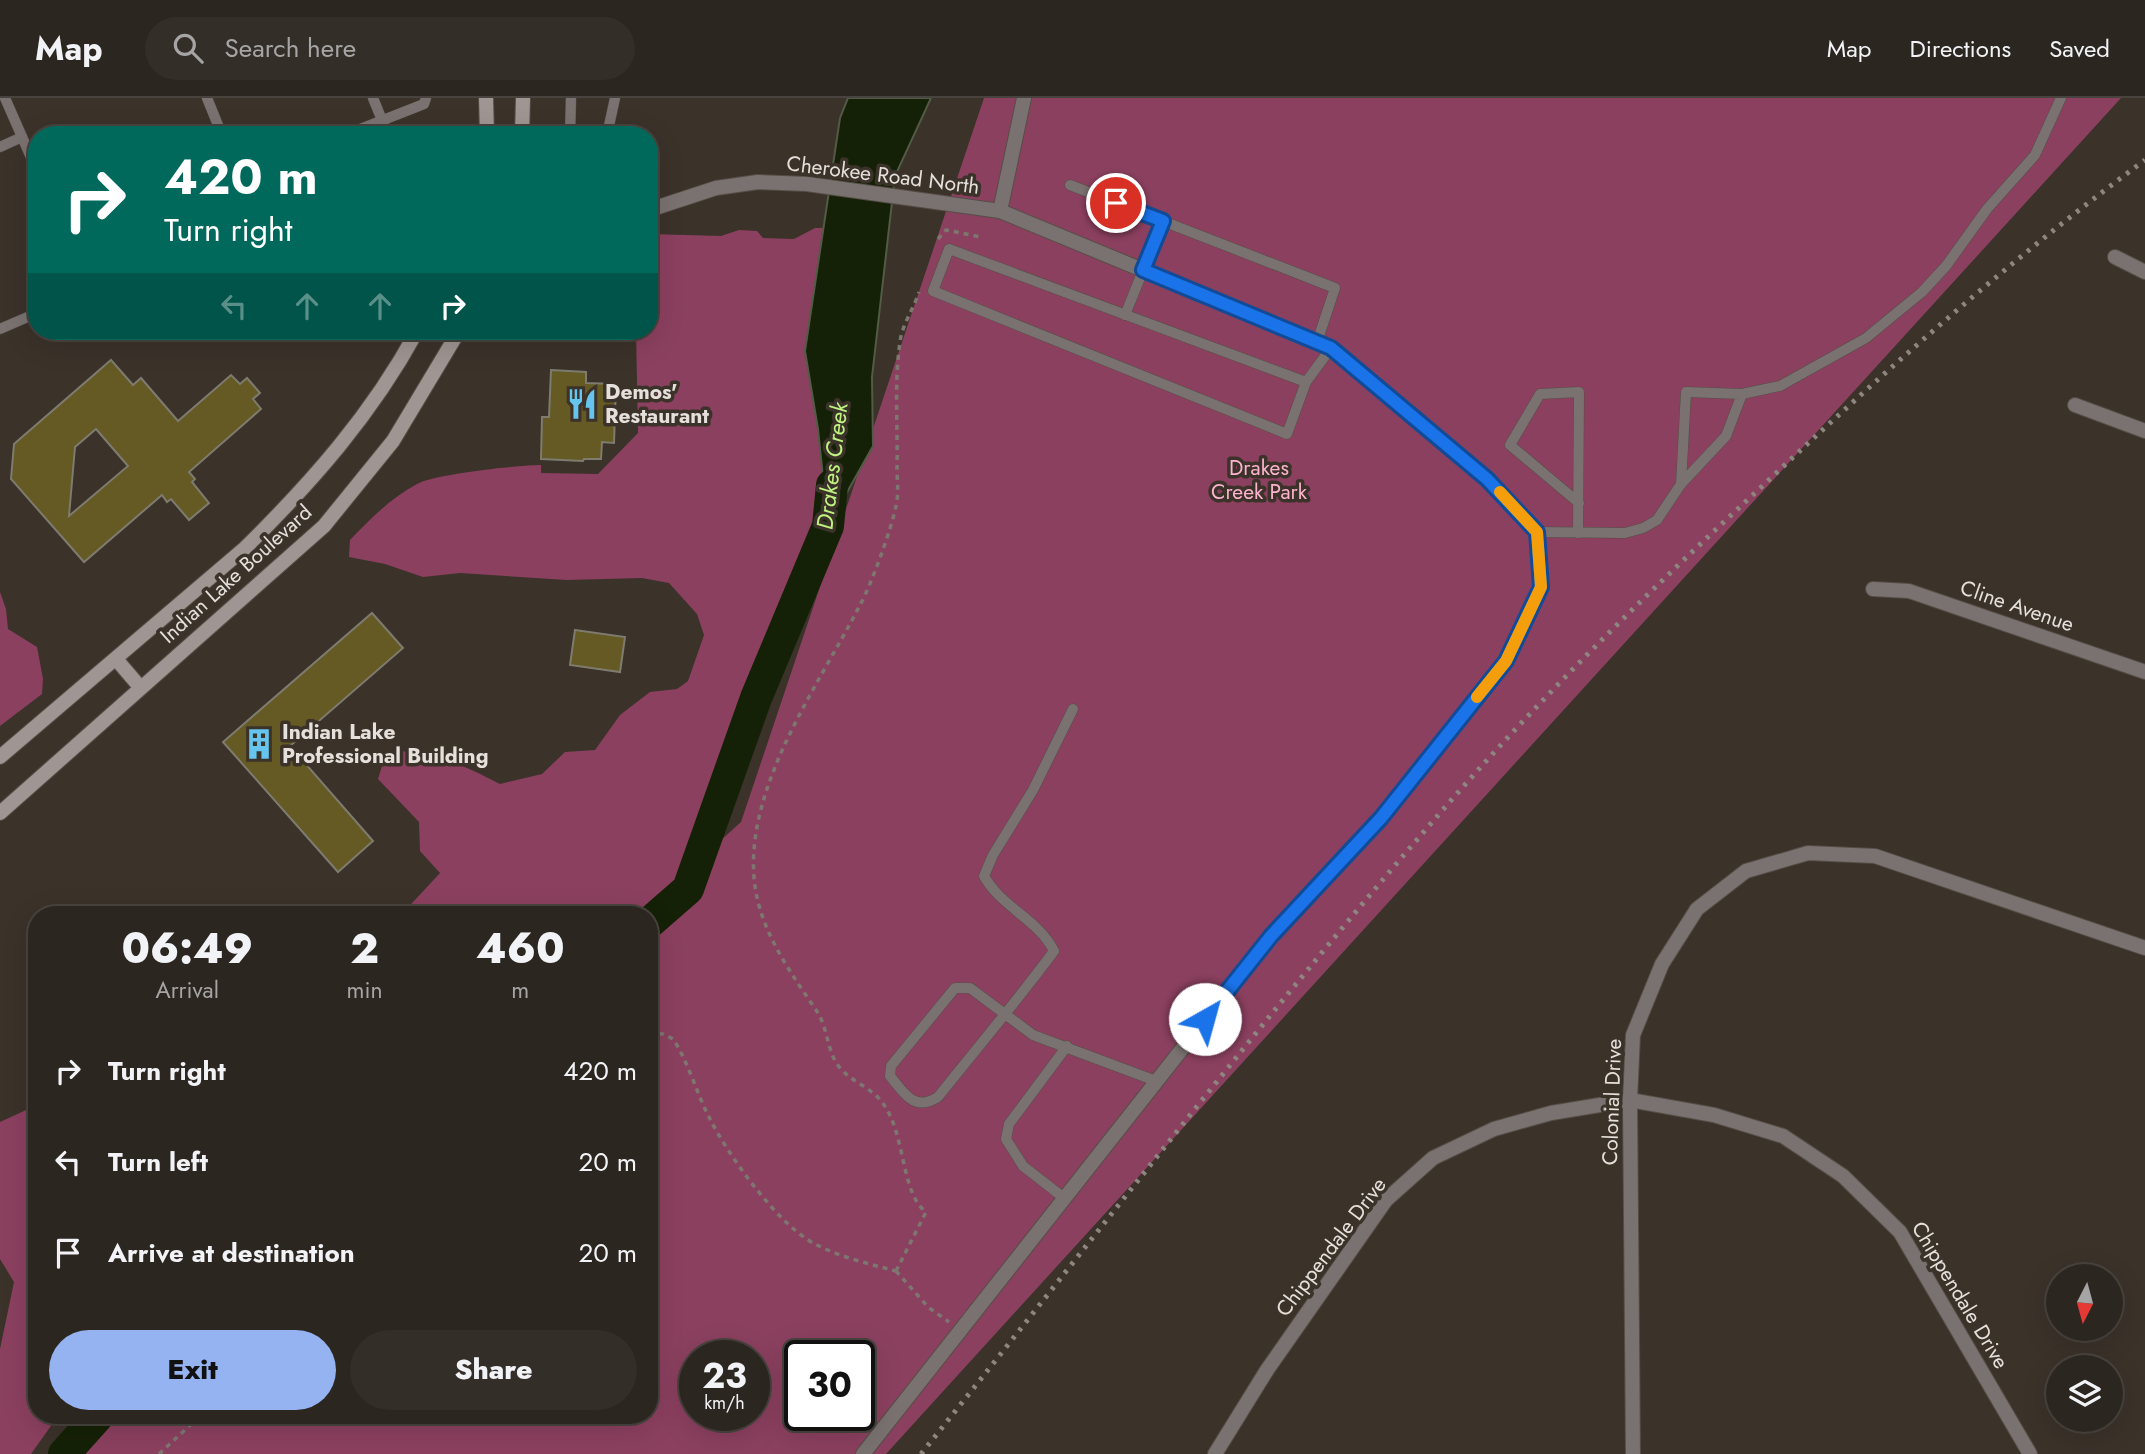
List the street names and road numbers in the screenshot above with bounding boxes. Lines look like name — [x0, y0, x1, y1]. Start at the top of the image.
street label: Cherokee Road North — [785, 148, 981, 202]
street label: Indian Lake Boulevard — [154, 498, 318, 650]
street label: Cline Avenue — [1956, 573, 2078, 639]
street label: Colonial Drive — [1595, 1038, 1629, 1166]
street label: Chippendale Drive — [1269, 1171, 1393, 1323]
street label: Chippendale Drive — [1904, 1216, 2016, 1375]

